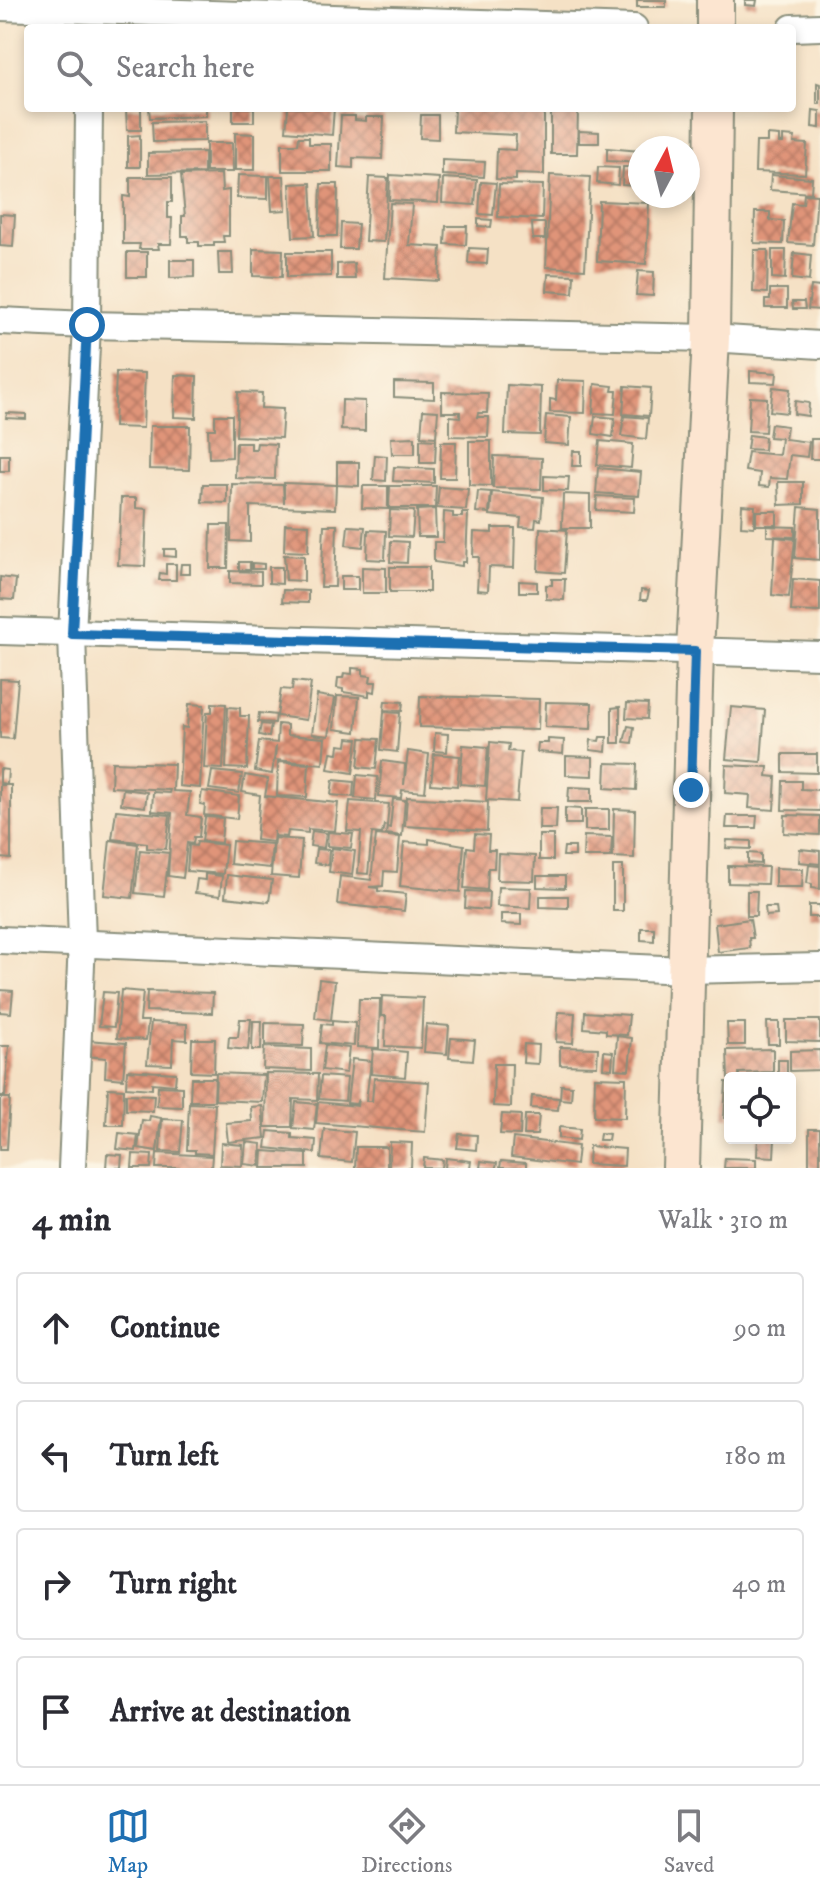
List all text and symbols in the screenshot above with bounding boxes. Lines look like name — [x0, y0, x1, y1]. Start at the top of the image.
search box — [24, 24, 796, 112]
icon: search — [52, 46, 96, 90]
text: Search here — [116, 50, 255, 87]
north arrow — [628, 136, 700, 208]
route start — [69, 307, 105, 343]
route end — [673, 772, 709, 808]
map controls — [724, 1072, 796, 1144]
button: locate — [724, 1072, 796, 1144]
text: 4 min — [32, 1199, 111, 1241]
text: Walk · 310 m — [658, 1204, 788, 1237]
icon: ahead — [34, 1306, 78, 1350]
text: Continue — [110, 1310, 220, 1347]
text: 90 m — [734, 1312, 786, 1345]
icon: left — [34, 1434, 78, 1478]
text: Turn left — [110, 1438, 219, 1475]
text: 180 m — [724, 1440, 786, 1473]
icon: right — [34, 1562, 78, 1606]
text: Turn right — [110, 1566, 237, 1603]
text: 40 m — [732, 1568, 786, 1601]
icon: arrive — [34, 1690, 78, 1734]
text: Arrive at destination — [110, 1694, 351, 1731]
tab: Map — [106, 1804, 150, 1879]
tab: Directions — [361, 1804, 452, 1879]
tab: Saved — [664, 1804, 714, 1879]

